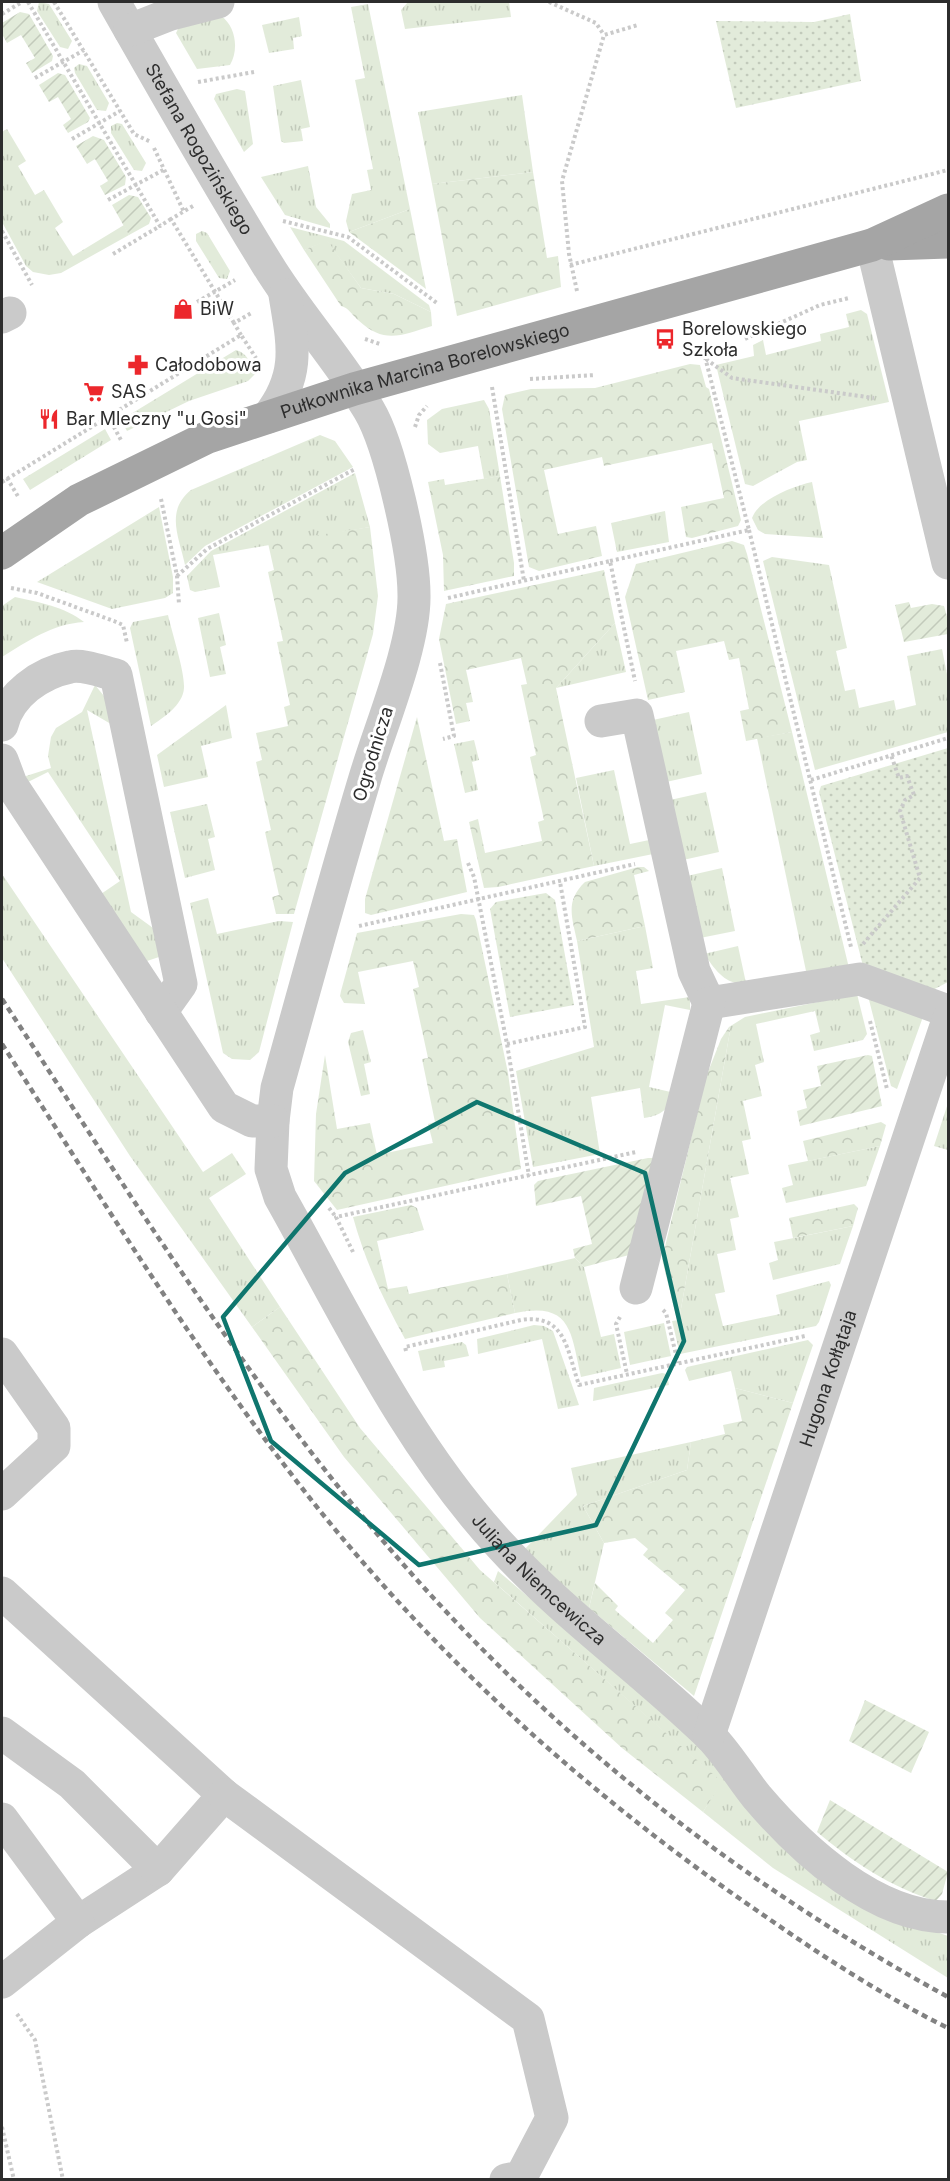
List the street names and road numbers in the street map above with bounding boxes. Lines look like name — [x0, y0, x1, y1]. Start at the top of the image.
street label: Stefana Rogozińskiego — [141, 60, 258, 238]
street label: Pułkownika Marcina Borelowskiego — [278, 319, 572, 422]
street label: Ogrodnicza — [348, 704, 397, 804]
street label: Hugona Kołłątaja — [795, 1307, 860, 1450]
street label: Juliana Niemcewicza — [467, 1509, 610, 1649]

